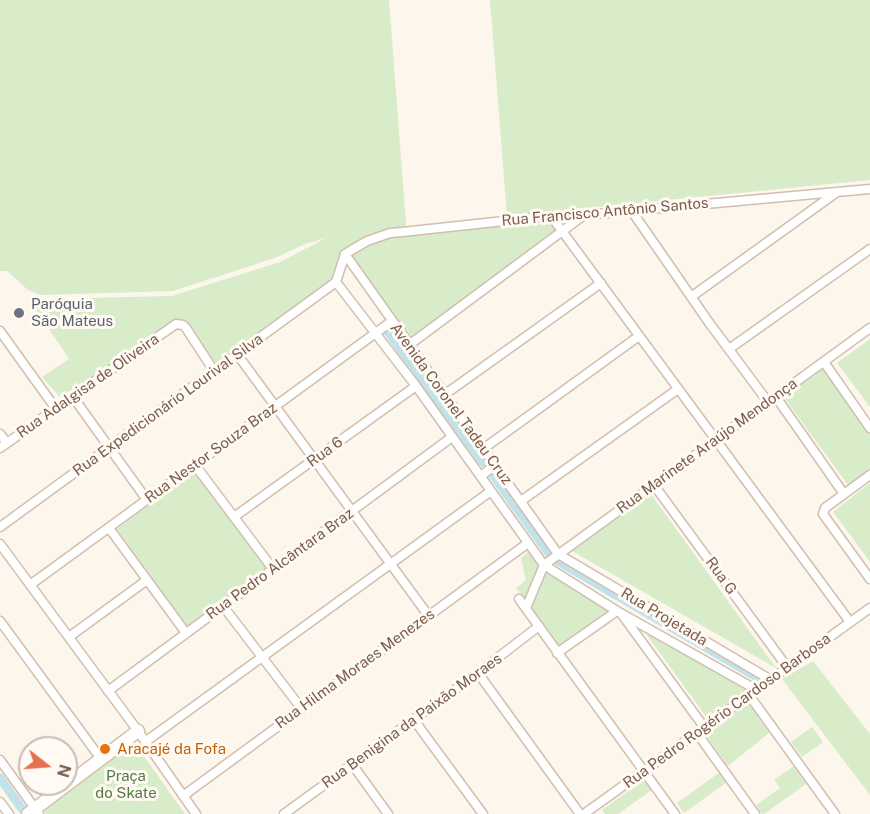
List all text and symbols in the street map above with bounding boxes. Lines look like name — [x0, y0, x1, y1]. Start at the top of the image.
street label: Rua Francisco Antônio Santos — [501, 194, 709, 230]
place label: Paróquia São Mateus — [31, 295, 113, 330]
marker: Paróquia São Mateus — [12, 306, 26, 320]
street label: Avenida Coronel Tadeu Cruz — [386, 320, 516, 488]
street label: Rua Adalgisa de Oliveira — [13, 330, 163, 442]
street label: Rua Expedicionário Lourival Silva — [70, 330, 266, 480]
street label: Rua Marinete Araújo Mendonça — [613, 374, 801, 518]
street label: Rua Nestor Souza Braz — [141, 399, 281, 507]
street label: Rua 6 — [304, 433, 346, 471]
street label: Rua Pedro Alcântara Braz — [203, 504, 357, 624]
street label: Rua G — [701, 554, 741, 598]
street label: Rua Projetada — [617, 584, 711, 650]
street label: Rua Hilma Moraes Menezes — [272, 605, 438, 733]
street label: Rua Pedro Rogério Cardoso Barbosa — [620, 630, 834, 792]
street label: Rua Benigina da Paixão Moraes — [319, 650, 505, 792]
north arrow — [18, 736, 78, 796]
place label: Aracajé da Fofa — [117, 740, 226, 758]
marker: Aracajé da Fofa — [98, 742, 112, 756]
text: N — [53, 762, 75, 780]
park label: Praça do Skate — [95, 767, 157, 802]

